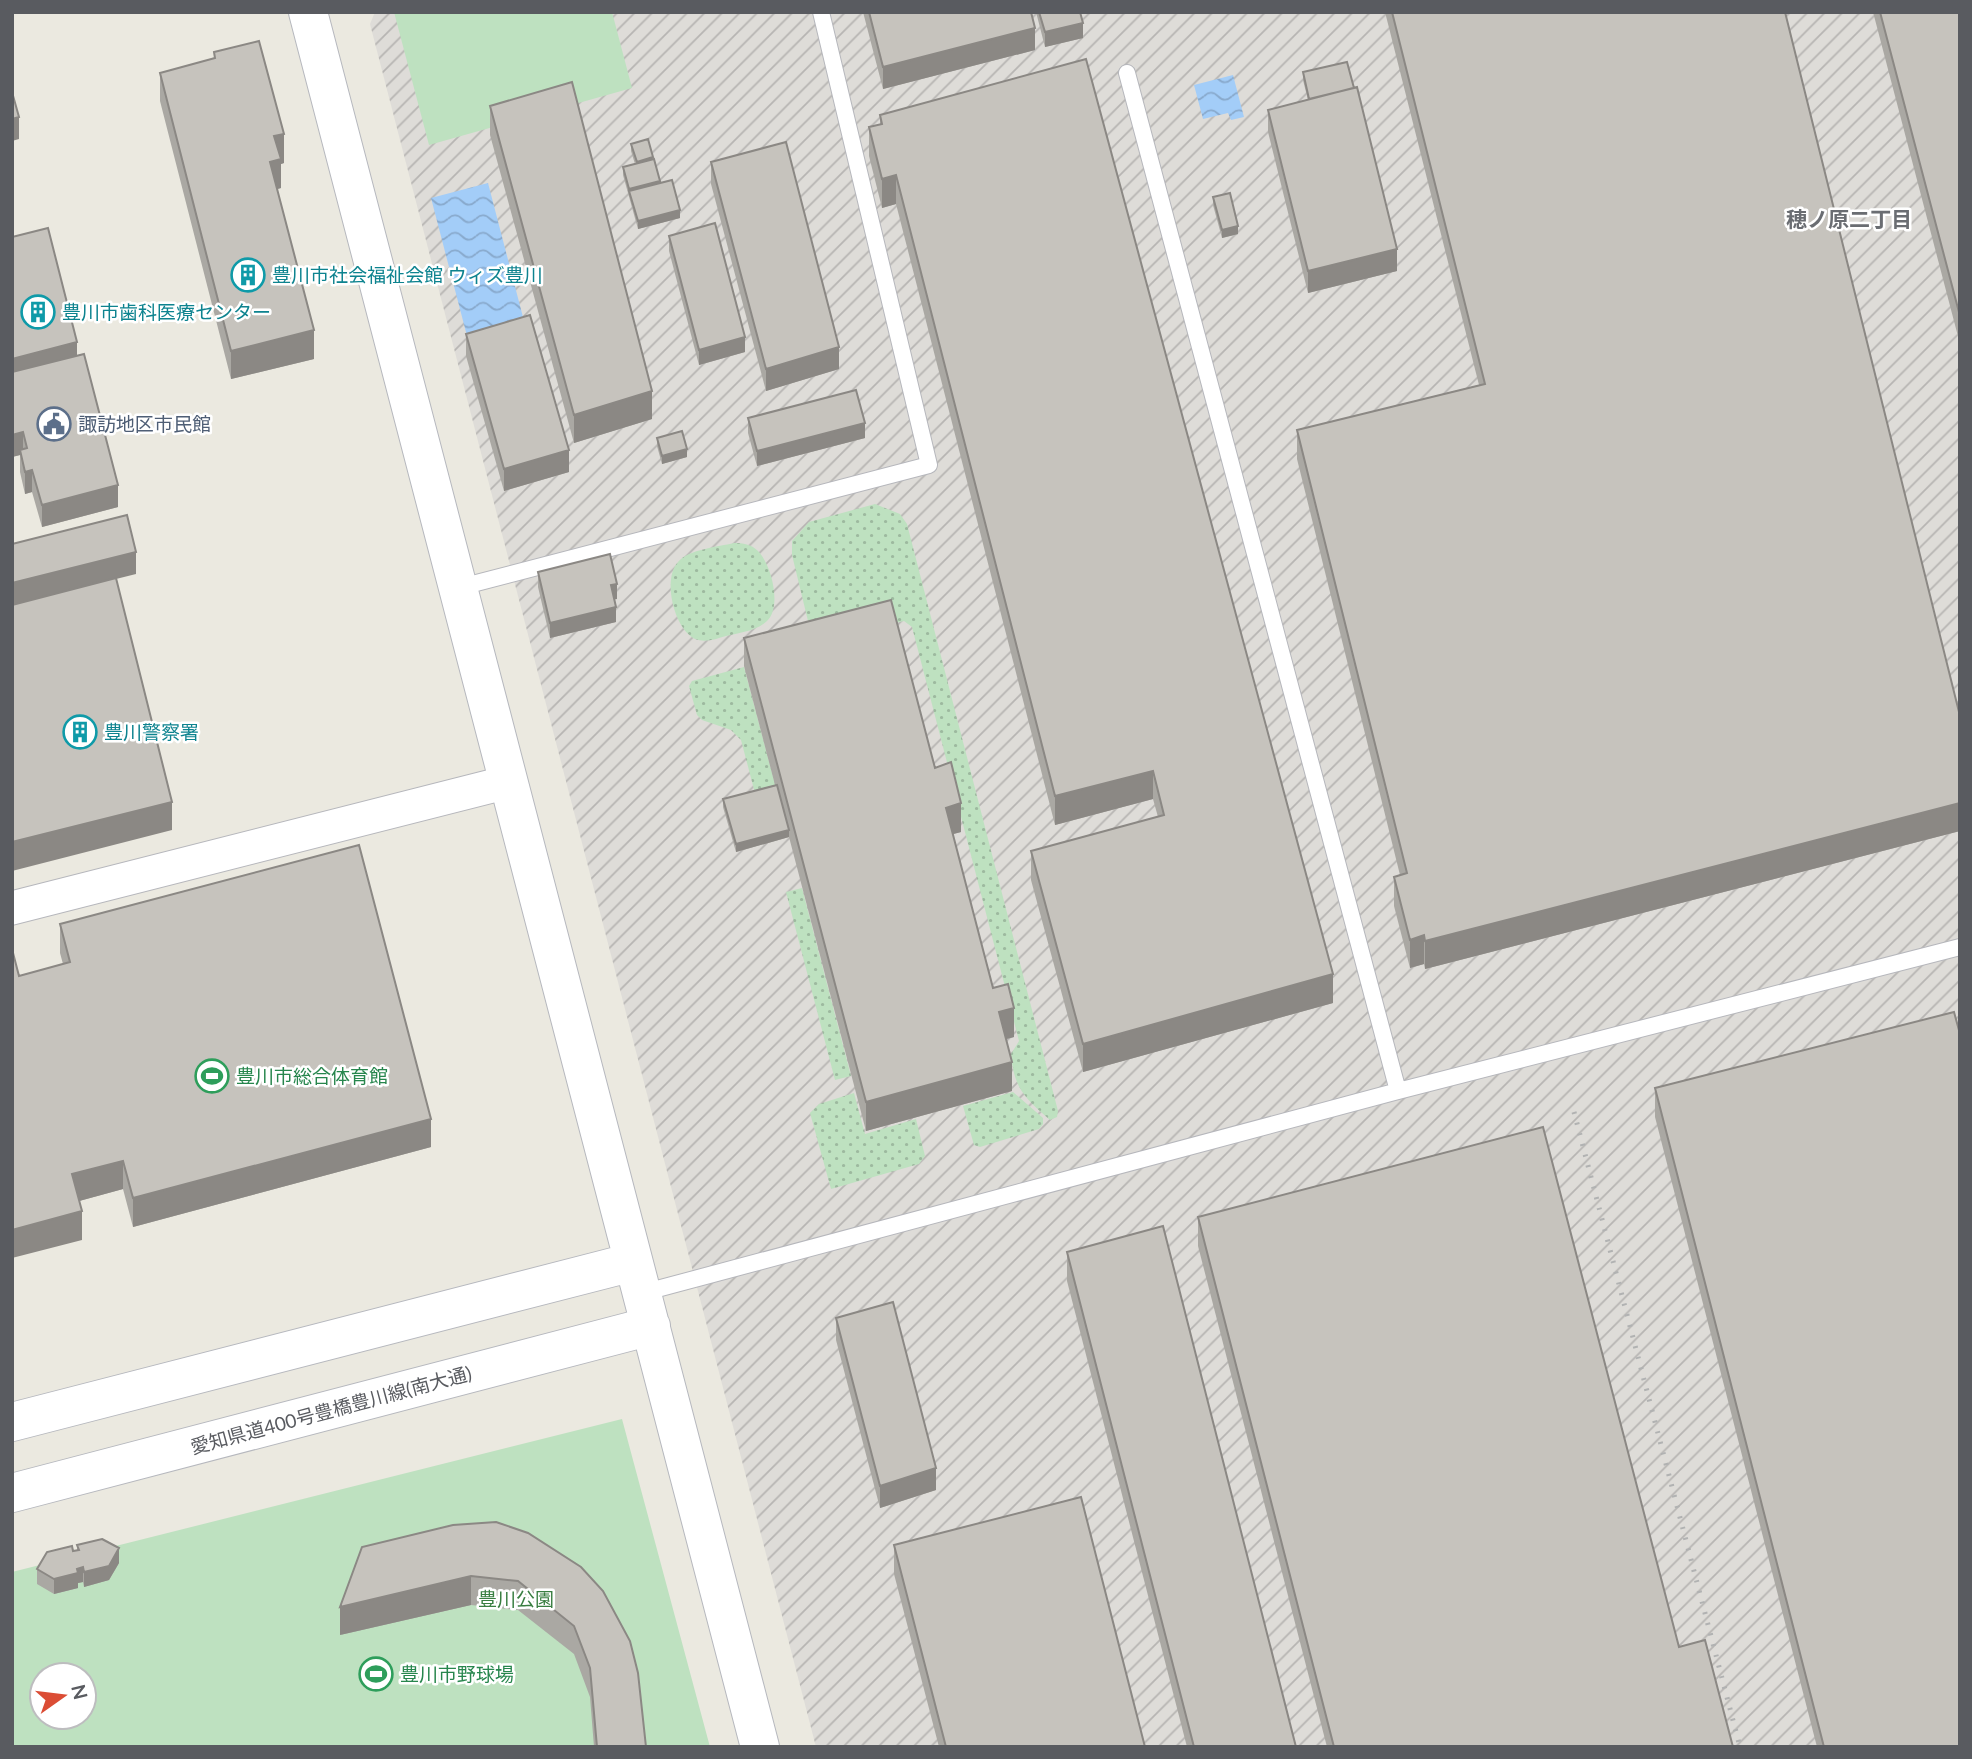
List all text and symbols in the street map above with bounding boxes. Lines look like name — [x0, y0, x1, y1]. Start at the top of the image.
district label: 穂ノ原二丁目 — [1786, 206, 1912, 231]
building icon: 豊川市社会福祉会館 ウィズ豊川 — [229, 256, 267, 294]
place label: 豊川市社会福祉会館 ウィズ豊川 — [272, 263, 543, 286]
building icon: 豊川市歯科医療センター — [19, 293, 57, 331]
place label: 豊川市歯科医療センター — [62, 300, 271, 323]
public building icon: 諏訪地区市民館 — [35, 405, 73, 443]
place label: 諏訪地区市民館 — [78, 412, 211, 435]
building icon: 豊川警察署 — [61, 713, 99, 751]
place label: 豊川警察署 — [104, 720, 199, 743]
sports icon: 豊川市総合体育館 — [193, 1057, 231, 1095]
place label: 豊川市総合体育館 — [236, 1064, 388, 1087]
street label: 愛知県道400号豊橋豊川線(南大通) — [188, 1361, 474, 1458]
park label: 豊川公園 — [478, 1587, 554, 1610]
sports icon: 豊川市野球場 — [357, 1655, 395, 1693]
north arrow — [28, 1661, 98, 1731]
place label: 豊川市野球場 — [400, 1662, 514, 1685]
text: N — [67, 1682, 93, 1702]

